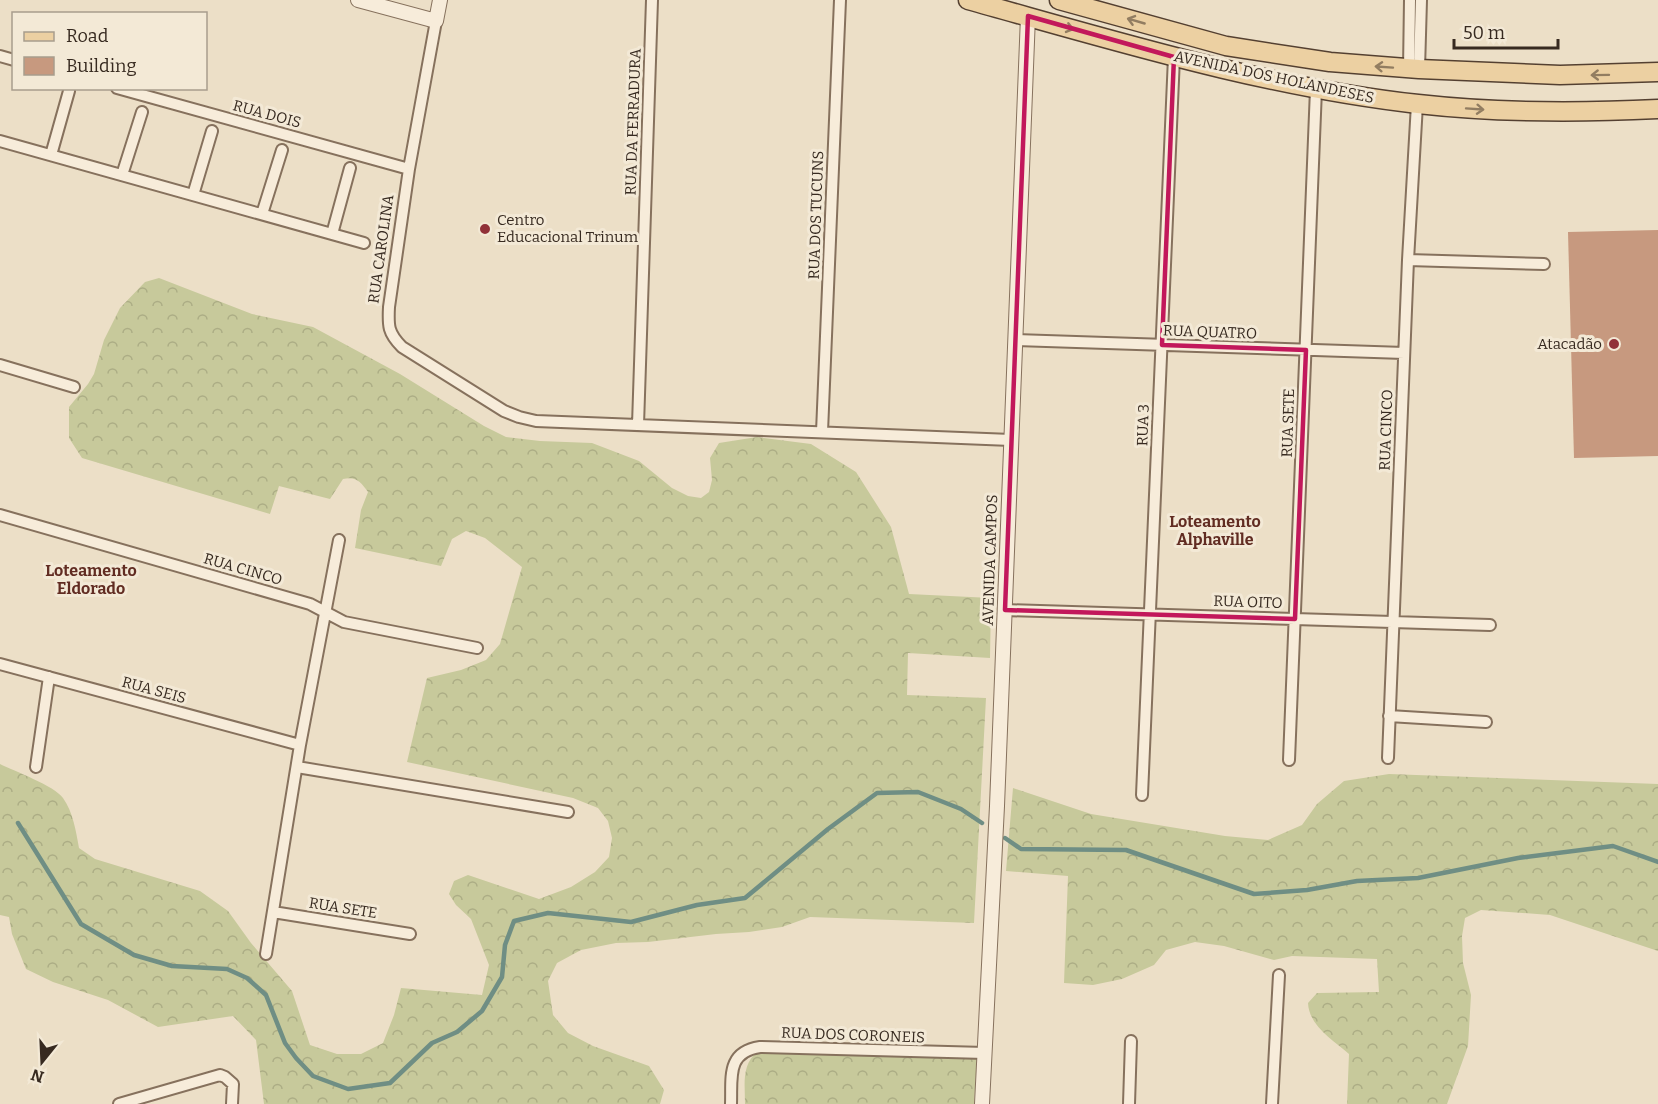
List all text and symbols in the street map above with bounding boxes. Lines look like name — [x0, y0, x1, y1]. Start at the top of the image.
legend — [12, 12, 207, 90]
scale bar — [1454, 12, 1558, 50]
one-way arrow — [1126, 15, 1145, 27]
one-way arrow — [1055, 21, 1074, 33]
text: 50 m — [1463, 22, 1505, 44]
text: Road — [66, 25, 109, 47]
street label: AVENIDA DOS HOLANDESES — [1172, 47, 1376, 107]
street label: RUA DA FERRADURA — [621, 48, 645, 196]
text: Building — [66, 55, 137, 77]
one-way arrow — [1374, 61, 1394, 72]
one-way arrow — [1590, 69, 1610, 80]
street label: RUA DOIS — [231, 96, 303, 132]
one-way arrow — [1465, 104, 1485, 115]
street label: RUA DOS TUCUNS — [805, 150, 827, 280]
street label: RUA CAROLINA — [364, 193, 398, 304]
place label: Centro Educacional Trinum — [497, 211, 639, 246]
marker: Centro Educacional Trinum — [478, 222, 492, 236]
street label: RUA QUATRO — [1163, 321, 1257, 343]
place label: Atacadão — [1537, 335, 1602, 353]
marker: Atacadão — [1607, 337, 1621, 351]
street label: RUA SETE — [1278, 388, 1298, 458]
street label: RUA CINCO — [1376, 389, 1396, 471]
street label: RUA 3 — [1133, 404, 1153, 446]
street label: AVENIDA CAMPOS — [979, 494, 1001, 626]
district label: Loteamento Alphaville — [1169, 512, 1261, 549]
street label: RUA CINCO — [202, 549, 284, 589]
district label: Loteamento Eldorado — [45, 561, 137, 598]
street label: RUA OITO — [1213, 592, 1283, 612]
street label: RUA SEIS — [120, 673, 188, 707]
street label: RUA SETE — [308, 894, 378, 922]
street label: RUA DOS CORONEIS — [781, 1023, 925, 1047]
north arrow — [12, 1032, 72, 1092]
text: N — [29, 1065, 46, 1087]

